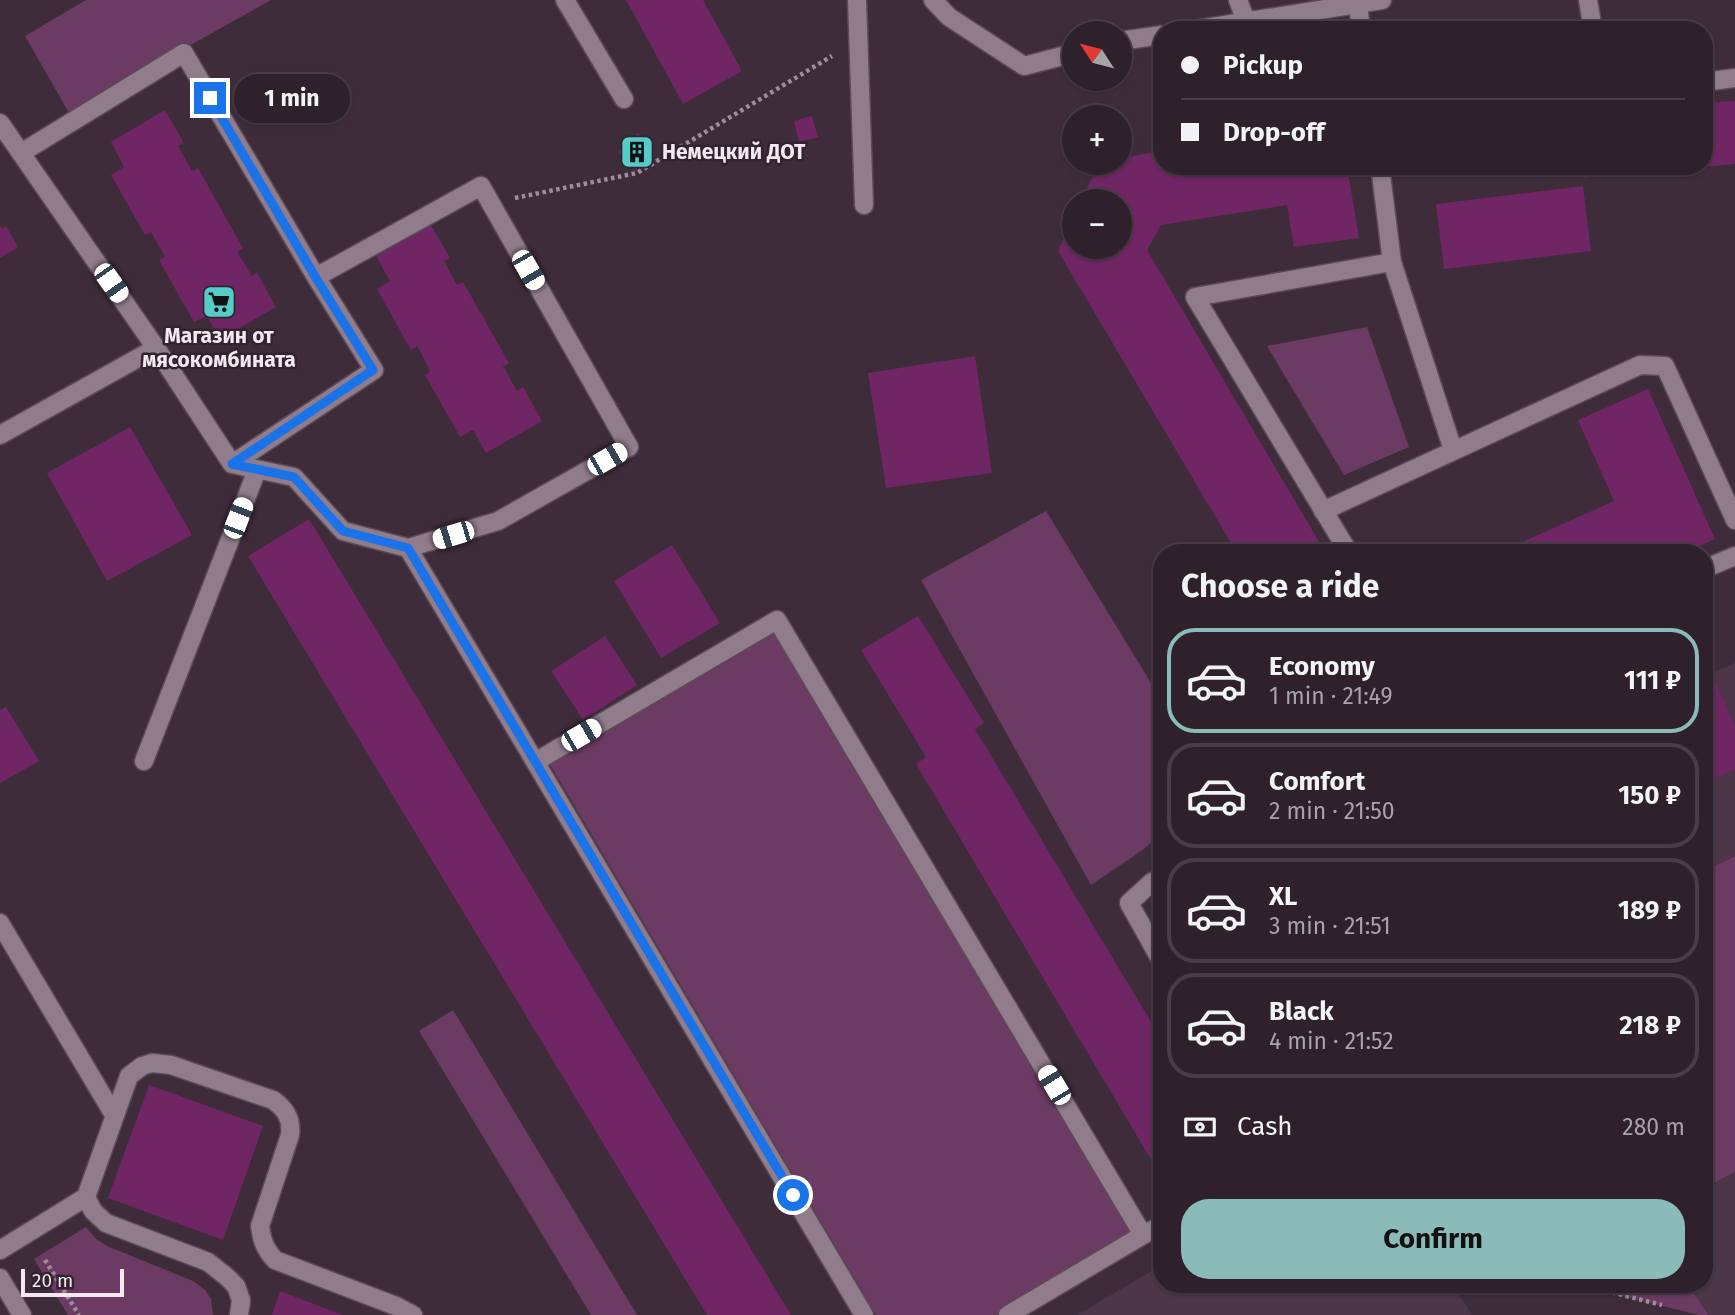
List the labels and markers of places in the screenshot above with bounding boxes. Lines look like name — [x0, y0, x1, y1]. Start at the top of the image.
building icon: Немецкий ДОТ — [618, 133, 656, 171]
place label: Немецкий ДОТ — [662, 139, 806, 165]
supermarket icon: Магазин от мясокомбината — [200, 283, 238, 321]
place label: Магазин от мясокомбината — [142, 323, 296, 373]

